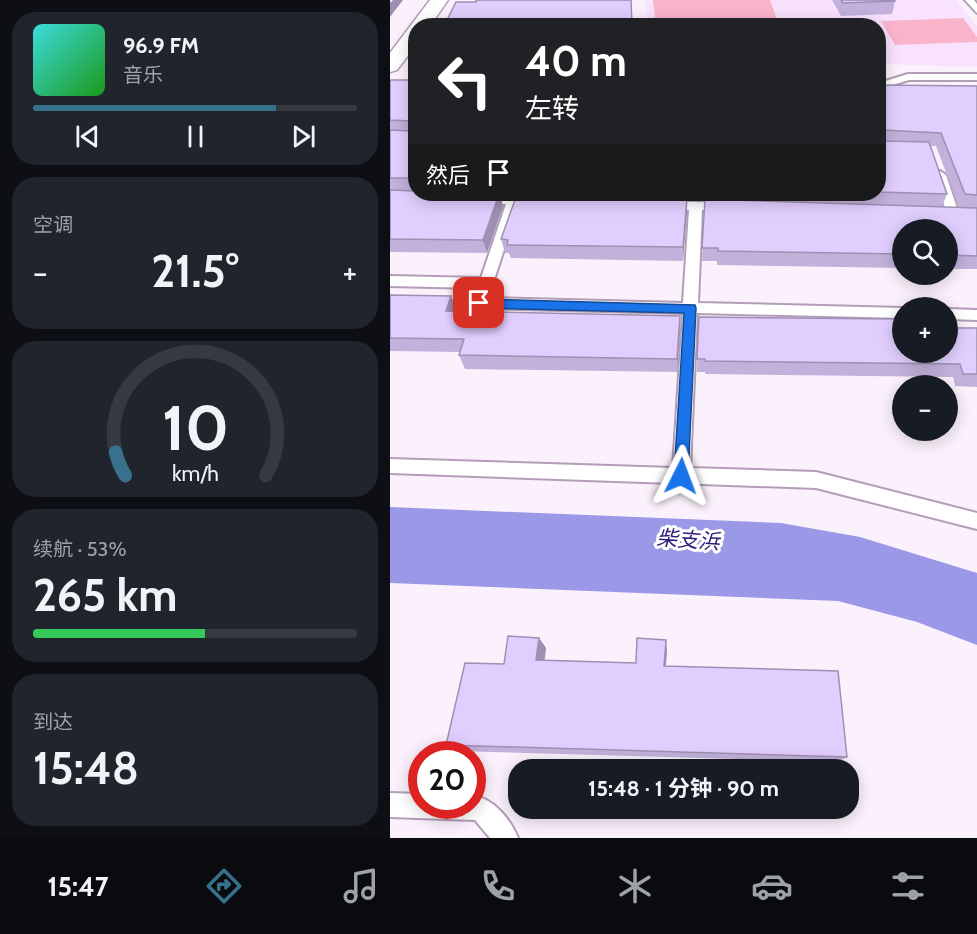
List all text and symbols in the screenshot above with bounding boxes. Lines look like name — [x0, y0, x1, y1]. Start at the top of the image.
text: 96.9 FM — [123, 32, 199, 59]
text: 40 m — [525, 35, 627, 87]
icon: left — [426, 42, 504, 120]
text: 音乐 — [123, 63, 163, 87]
text: 左转 — [525, 92, 579, 125]
icon: previous — [71, 120, 104, 153]
icon: pause — [179, 120, 212, 153]
icon: next — [287, 120, 320, 153]
icon: arrive — [482, 156, 515, 189]
text: 然后 — [426, 162, 470, 189]
text: 空调 — [33, 213, 73, 237]
map controls — [892, 219, 958, 441]
button: search — [892, 219, 958, 285]
text: 21.5° — [151, 244, 239, 298]
text: − — [33, 252, 48, 292]
text: + — [342, 252, 357, 292]
pin — [453, 277, 504, 328]
icon: arrive — [462, 286, 495, 319]
button: + — [892, 297, 958, 363]
button: − — [892, 375, 958, 441]
text: 10 — [161, 390, 229, 466]
position arrow — [649, 444, 713, 508]
text: km/h — [172, 460, 218, 486]
water label: 柴支浜 — [656, 525, 722, 554]
text: 续航 · 53% — [33, 537, 126, 561]
text: 265 km — [33, 568, 177, 622]
text: 到达 — [33, 710, 73, 734]
text: 15:48 — [33, 741, 139, 795]
speed limit sign: 20 — [408, 741, 486, 819]
text: 15:48 · 1 分钟 · 90 m — [588, 775, 779, 802]
icon: directions — [203, 865, 245, 907]
icon: music — [340, 865, 382, 907]
icon: phone — [477, 865, 519, 907]
icon: climate — [614, 865, 656, 907]
icon: car — [751, 865, 793, 907]
icon: filters — [887, 865, 929, 907]
text: 15:47 — [47, 870, 108, 903]

